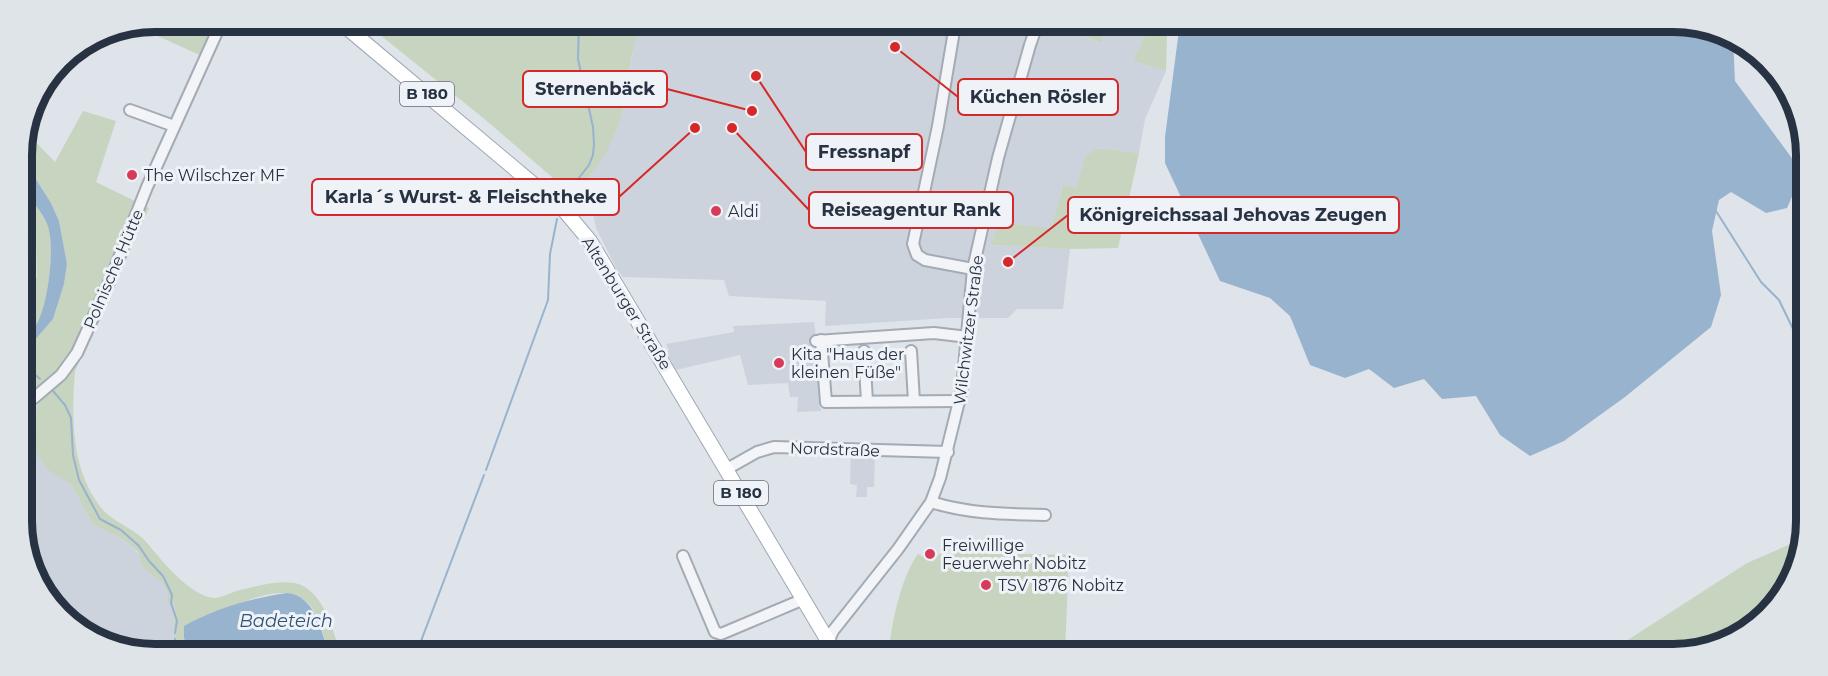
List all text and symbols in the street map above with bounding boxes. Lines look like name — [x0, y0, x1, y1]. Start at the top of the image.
callout: Sternenbäck — [523, 71, 667, 107]
text: Sternenbäck — [535, 78, 655, 100]
callout: Küchen Rösler — [958, 79, 1118, 115]
road number: B 180 — [400, 82, 454, 106]
text: Küchen Rösler — [970, 86, 1106, 108]
callout: Fressnapf — [806, 134, 922, 170]
text: Fressnapf — [818, 141, 911, 163]
place label: The Wilschzer MF — [144, 166, 285, 185]
marker: The Wilschzer MF — [125, 168, 139, 182]
callout: Karla´s Wurst- & Fleischtheke — [312, 179, 619, 215]
text: Karla´s Wurst- & Fleischtheke — [325, 186, 607, 208]
callout: Reiseagentur Rank — [809, 192, 1013, 228]
callout: Königreichssaal Jehovas Zeugen — [1068, 197, 1399, 233]
text: Reiseagentur Rank — [821, 199, 1001, 221]
place label: Aldi — [728, 202, 759, 221]
marker: Aldi — [709, 204, 723, 218]
text: Königreichssaal Jehovas Zeugen — [1079, 204, 1387, 226]
street label: Polnische Hütte — [80, 207, 147, 332]
street label: Altenburger Straße — [578, 233, 675, 373]
street label: Wilchwitzer Straße — [950, 254, 987, 406]
place label: Kita "Haus der kleinen Füße" — [791, 345, 904, 382]
marker: Kita "Haus der kleinen Füße" — [772, 356, 786, 370]
street label: Nordstraße — [790, 438, 880, 461]
road number: B 180 — [714, 481, 768, 505]
place label: Freiwillige Feuerwehr Nobitz — [942, 536, 1086, 573]
marker: Freiwillige Feuerwehr Nobitz — [923, 547, 937, 561]
place label: TSV 1876 Nobitz — [998, 576, 1124, 595]
marker: TSV 1876 Nobitz — [979, 578, 993, 592]
water label: Badeteich — [239, 610, 333, 632]

